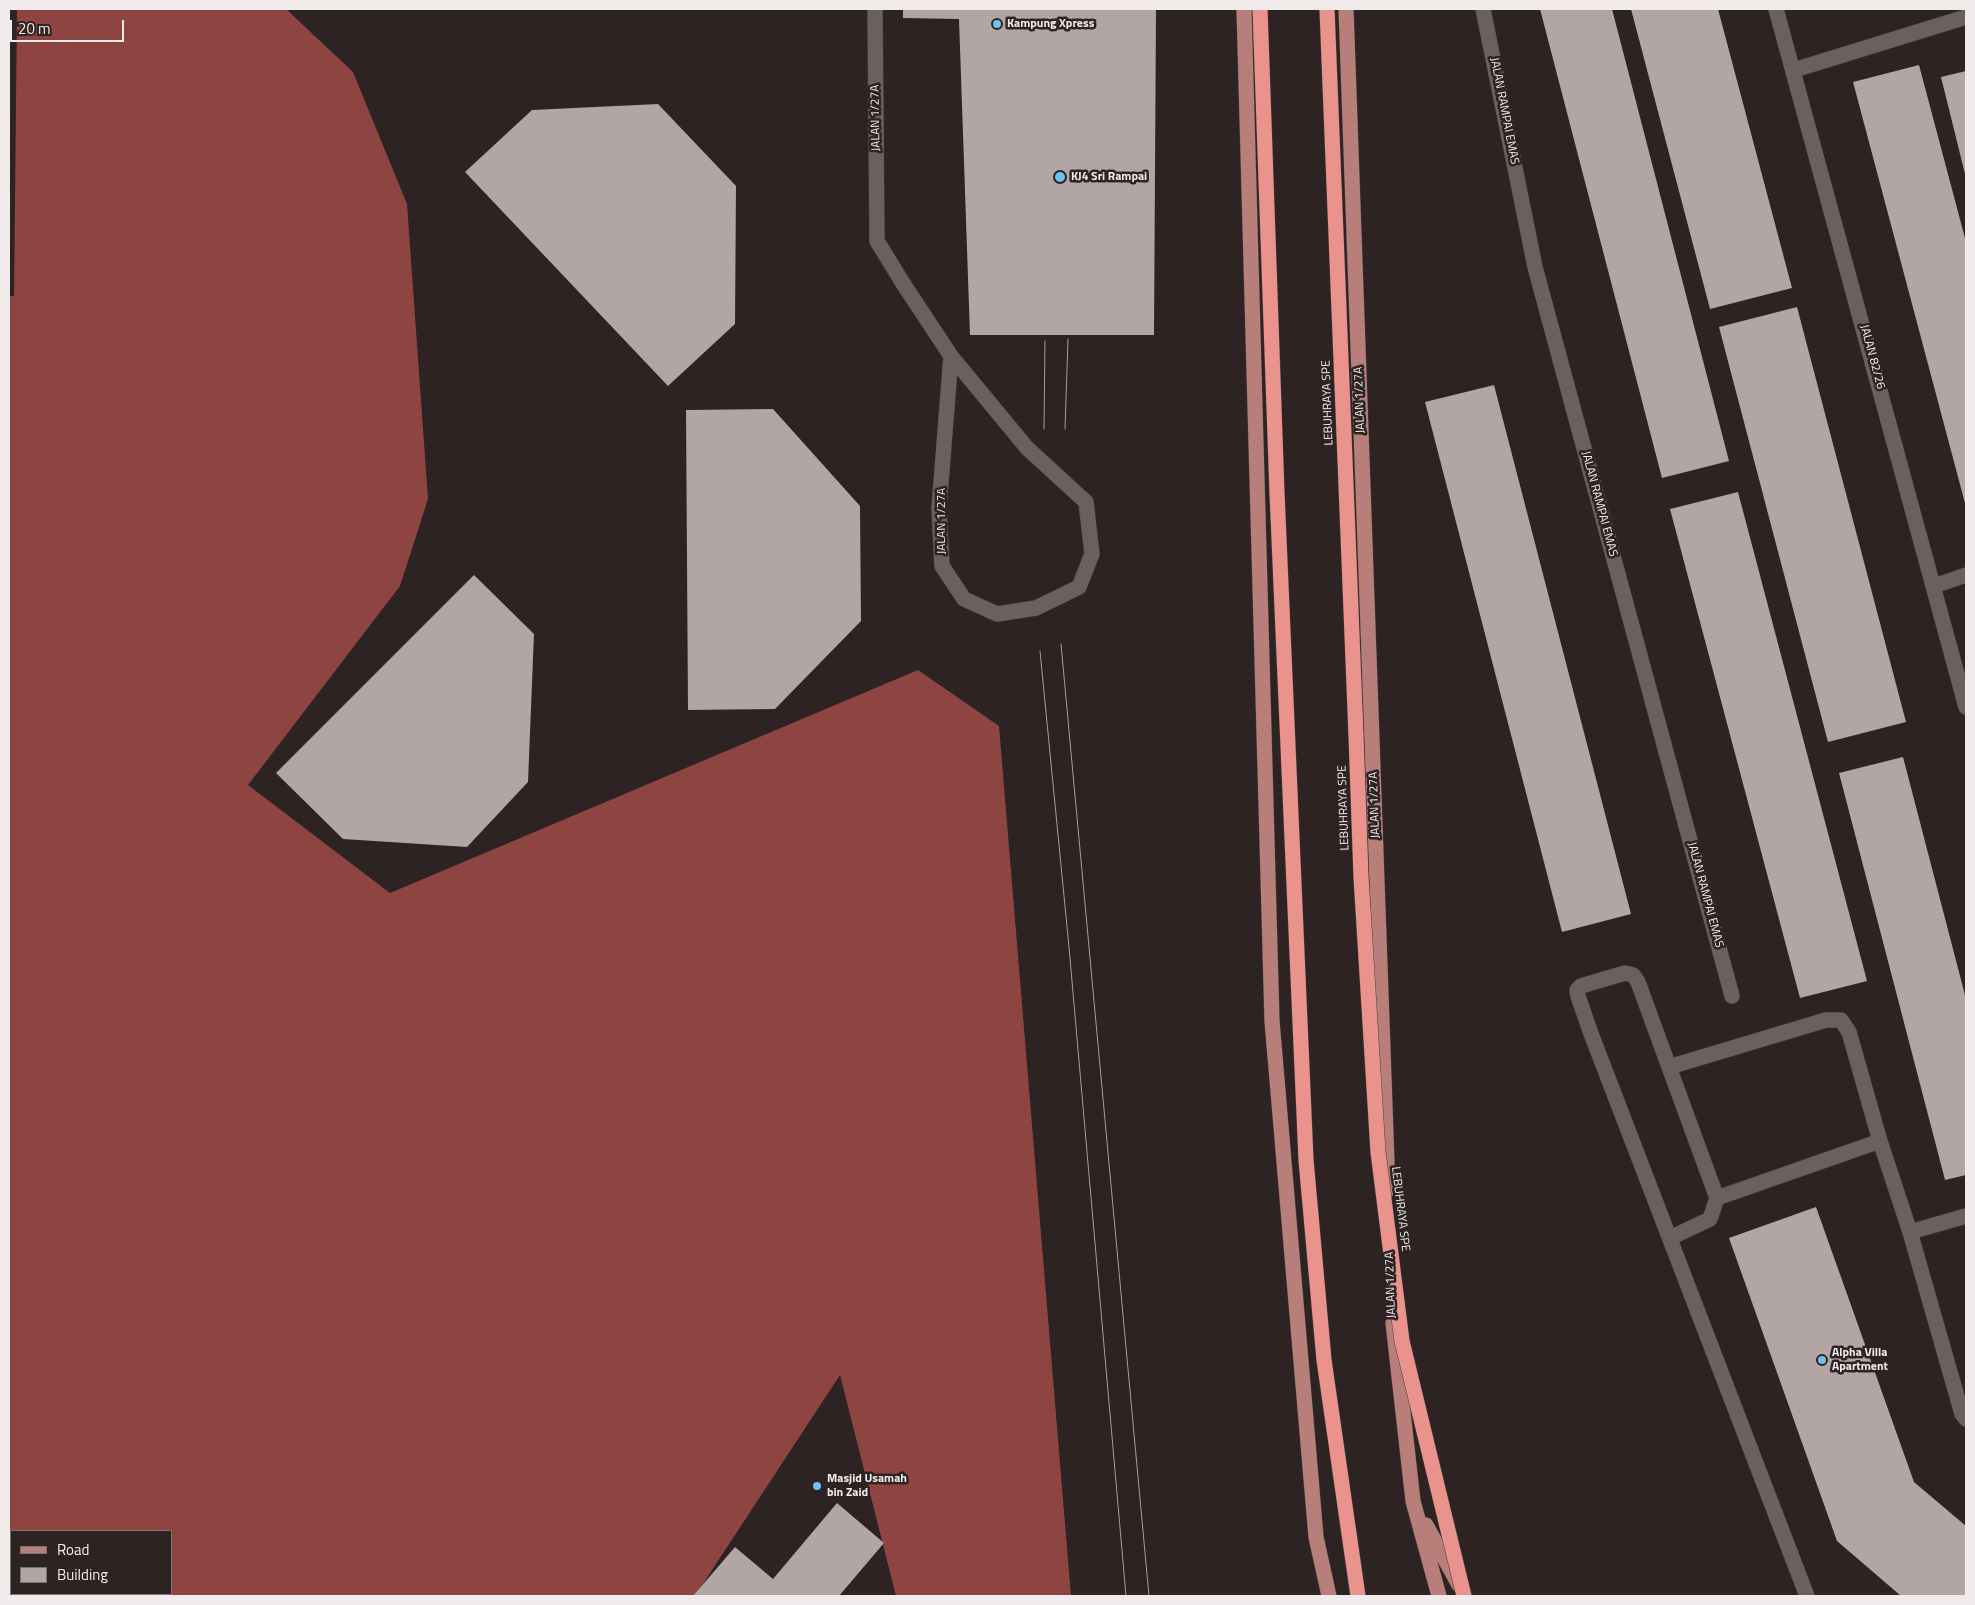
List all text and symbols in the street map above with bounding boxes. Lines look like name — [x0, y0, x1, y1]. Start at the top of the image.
scale bar — [12, 10, 126, 42]
text: 20 m — [18, 17, 51, 40]
place label: Kampung Xpress — [1007, 17, 1094, 31]
marker: Kampung Xpress — [991, 18, 1003, 30]
street label: JALAN RAMPAI EMAS — [1487, 56, 1521, 166]
street label: JALAN 1/27A — [868, 85, 884, 151]
marker: KJ4 Sri Rampai — [1053, 170, 1067, 184]
place label: KJ4 Sri Rampai — [1071, 170, 1147, 184]
street label: JALAN 82/26 — [1856, 323, 1888, 391]
street label: LEBUHRAYA SPE — [1319, 360, 1337, 446]
street label: JALAN 1/27A — [1352, 367, 1368, 433]
street label: JALAN RAMPAI EMAS — [1578, 450, 1620, 558]
street label: JALAN 1/27A — [935, 488, 949, 554]
street label: LEBUHRAYA SPE — [1335, 765, 1353, 851]
street label: JALAN 1/27A — [1367, 772, 1383, 838]
street label: JALAN RAMPAI EMAS — [1684, 841, 1726, 949]
street label: LEBUHRAYA SPE — [1388, 1166, 1412, 1252]
street label: JALAN 1/27A — [1383, 1252, 1399, 1318]
place label: Alpha Villa Apartment — [1832, 1346, 1888, 1374]
marker: Alpha Villa Apartment — [1816, 1354, 1828, 1366]
place label: Masjid Usamah bin Zaid — [827, 1472, 907, 1500]
marker: Masjid Usamah bin Zaid — [811, 1480, 823, 1492]
legend — [10, 1530, 172, 1595]
text: Road — [57, 1538, 89, 1561]
text: Building — [57, 1563, 108, 1586]

